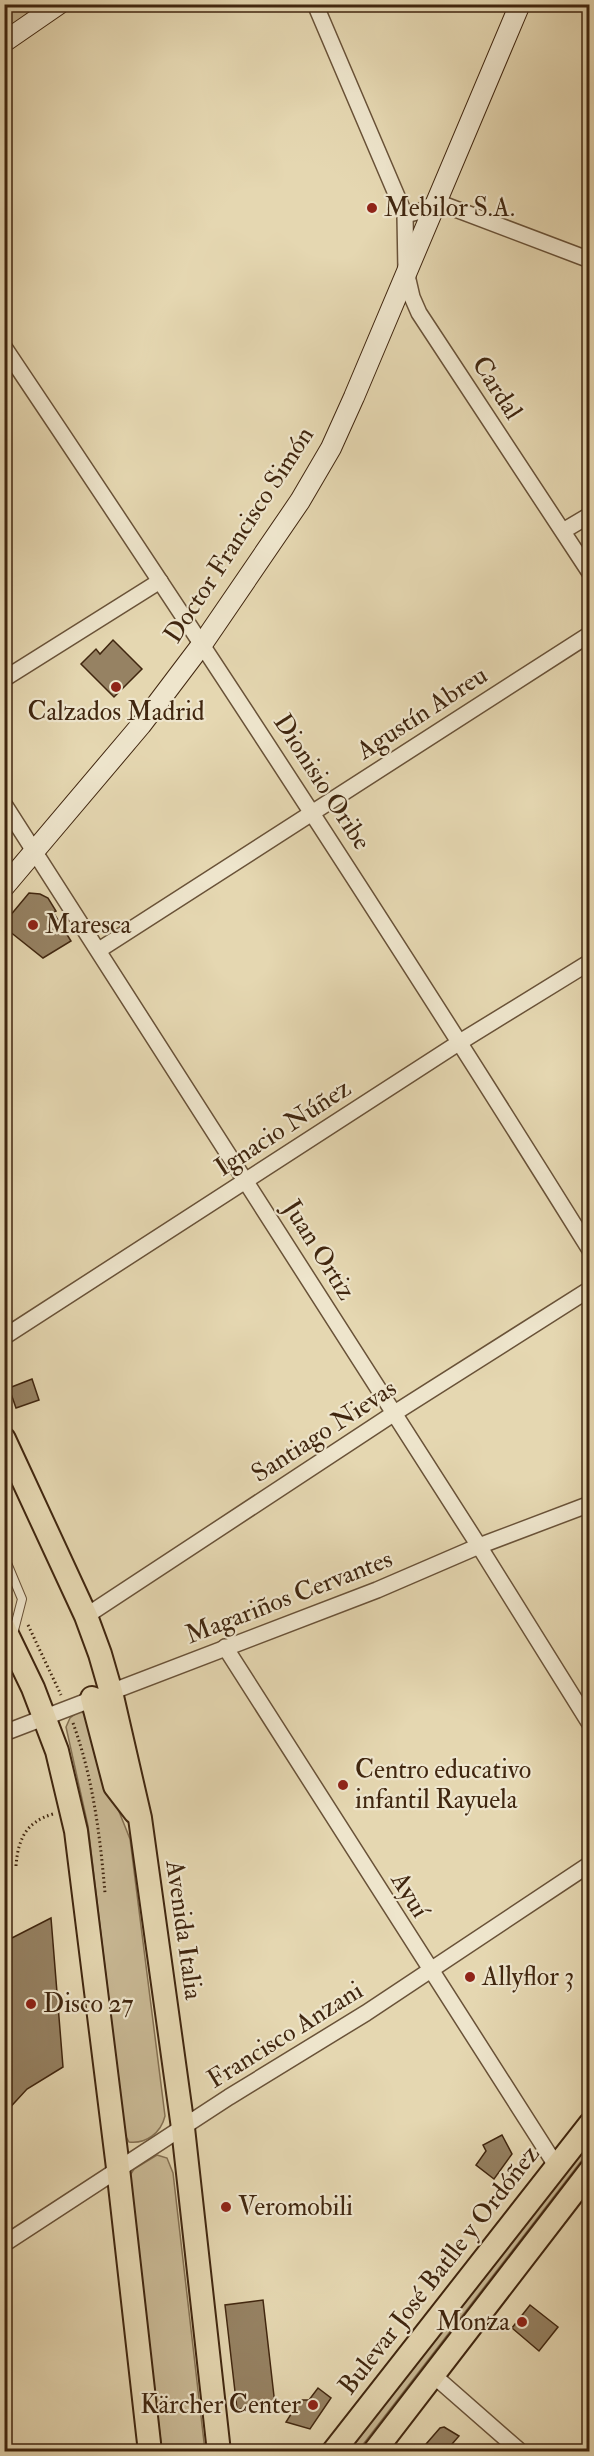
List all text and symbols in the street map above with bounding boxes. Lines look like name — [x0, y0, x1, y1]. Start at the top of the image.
place label: Mebilor S.A. — [384, 192, 515, 224]
marker: Mebilor S.A. — [365, 201, 379, 215]
street label: Cardal — [465, 350, 529, 426]
street label: Doctor Francisco Simón — [157, 421, 321, 649]
street label: Agustín Abreu — [350, 659, 493, 768]
marker: Calzados Madrid — [109, 680, 123, 694]
place label: Calzados Madrid — [27, 696, 205, 728]
street label: Dionisio Oribe — [266, 708, 378, 856]
place label: Maresca — [45, 909, 132, 941]
marker: Maresca — [26, 918, 40, 932]
street label: Ignacio Núñez — [209, 1072, 357, 1184]
street label: Juan Ortiz — [275, 1193, 362, 1306]
street label: Santiago Nievas — [245, 1372, 403, 1490]
street label: Magariños Cervantes — [181, 1543, 397, 1651]
place label: Centro educativo infantil Rayuela — [355, 1754, 531, 1816]
marker: Centro educativo infantil Rayuela — [336, 1778, 350, 1792]
street label: Avenida Italia — [158, 1857, 210, 2002]
street label: Ayuí — [383, 1865, 437, 1925]
place label: Allyflor 3 — [481, 1961, 574, 1993]
marker: Allyflor 3 — [463, 1970, 477, 1984]
street label: Francisco Anzani — [201, 1974, 369, 2096]
place label: Disco 27 — [43, 1988, 133, 2020]
marker: Disco 27 — [24, 1997, 38, 2011]
street label: Bulevar José Batlle y Ordóñez — [332, 2138, 547, 2401]
place label: Veromobili — [238, 2191, 353, 2223]
marker: Veromobili — [219, 2200, 233, 2214]
place label: Monza — [436, 2306, 510, 2338]
marker: Monza — [515, 2315, 529, 2329]
place label: Kärcher Center — [140, 2389, 301, 2421]
marker: Kärcher Center — [306, 2398, 320, 2412]

